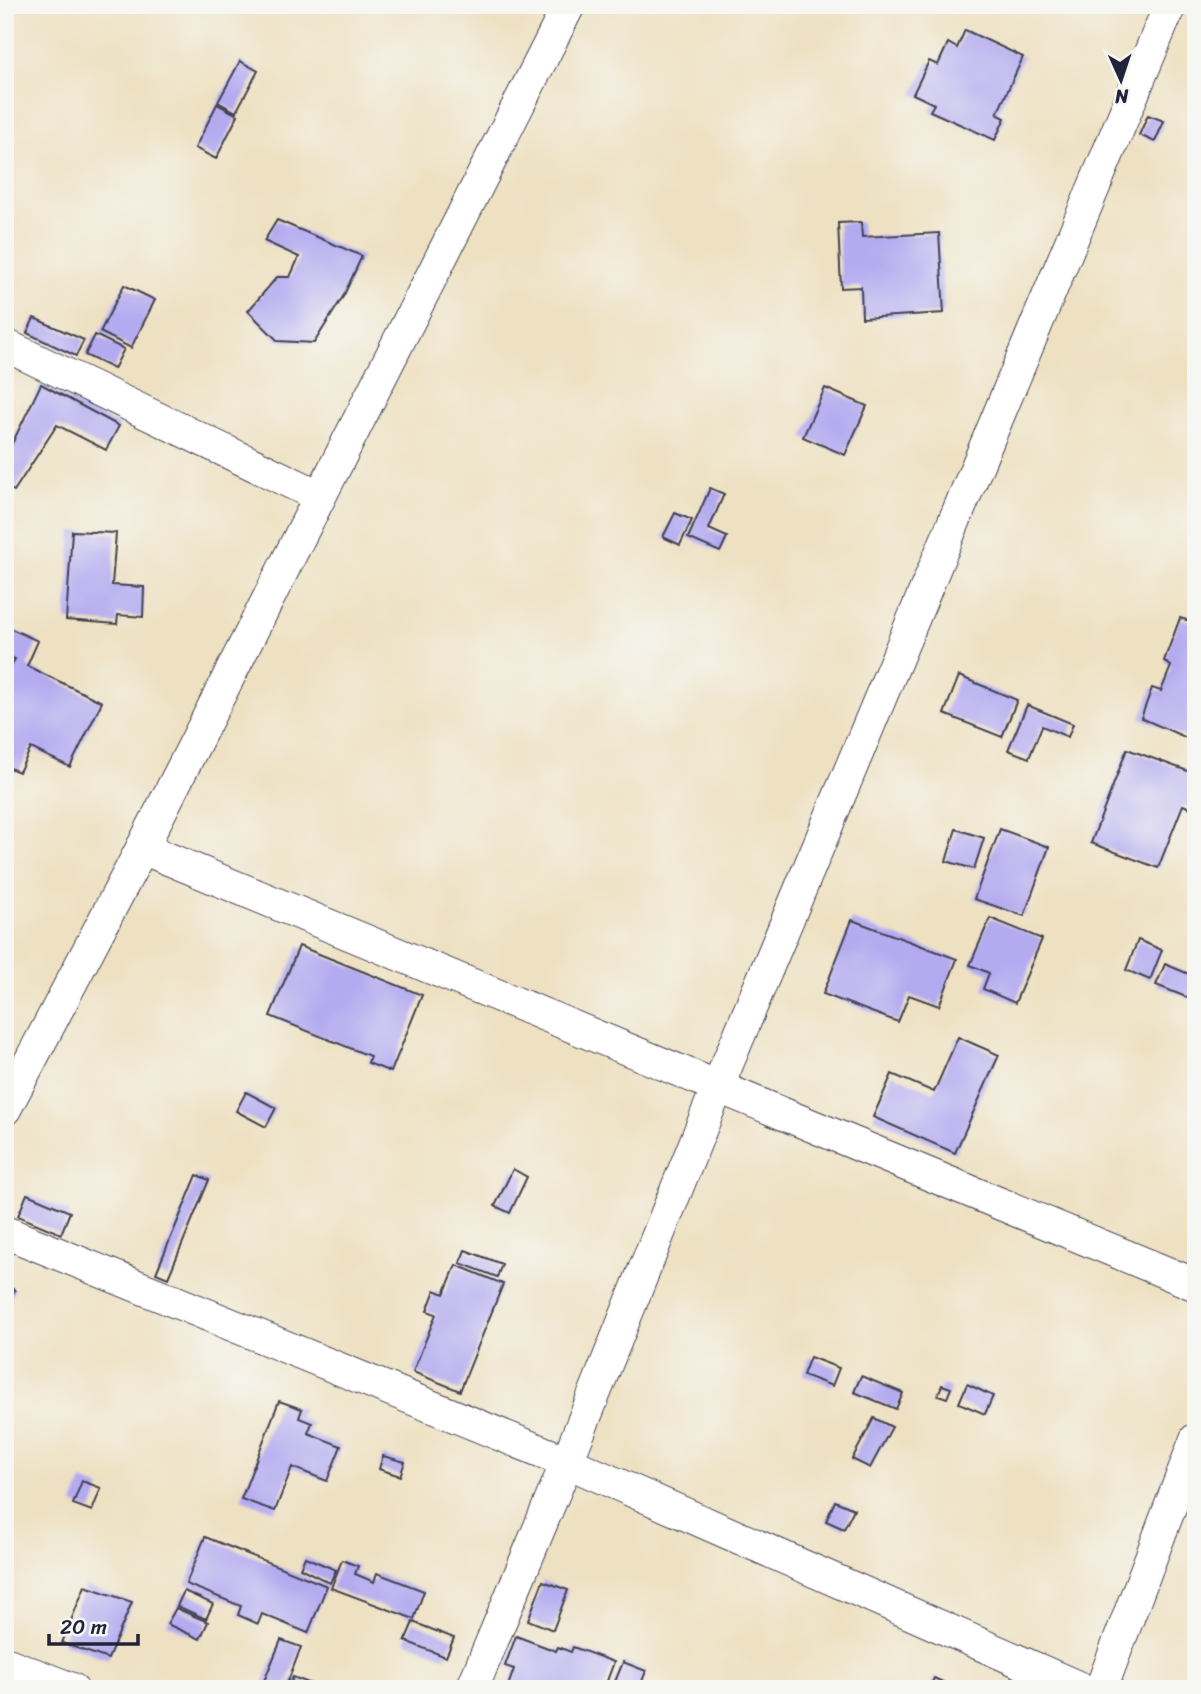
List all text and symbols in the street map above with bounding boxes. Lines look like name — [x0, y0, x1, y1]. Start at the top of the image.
north arrow — [1086, 46, 1156, 116]
text: N — [1114, 80, 1130, 113]
scale bar — [49, 1603, 138, 1647]
text: 20 m — [60, 1608, 107, 1646]

